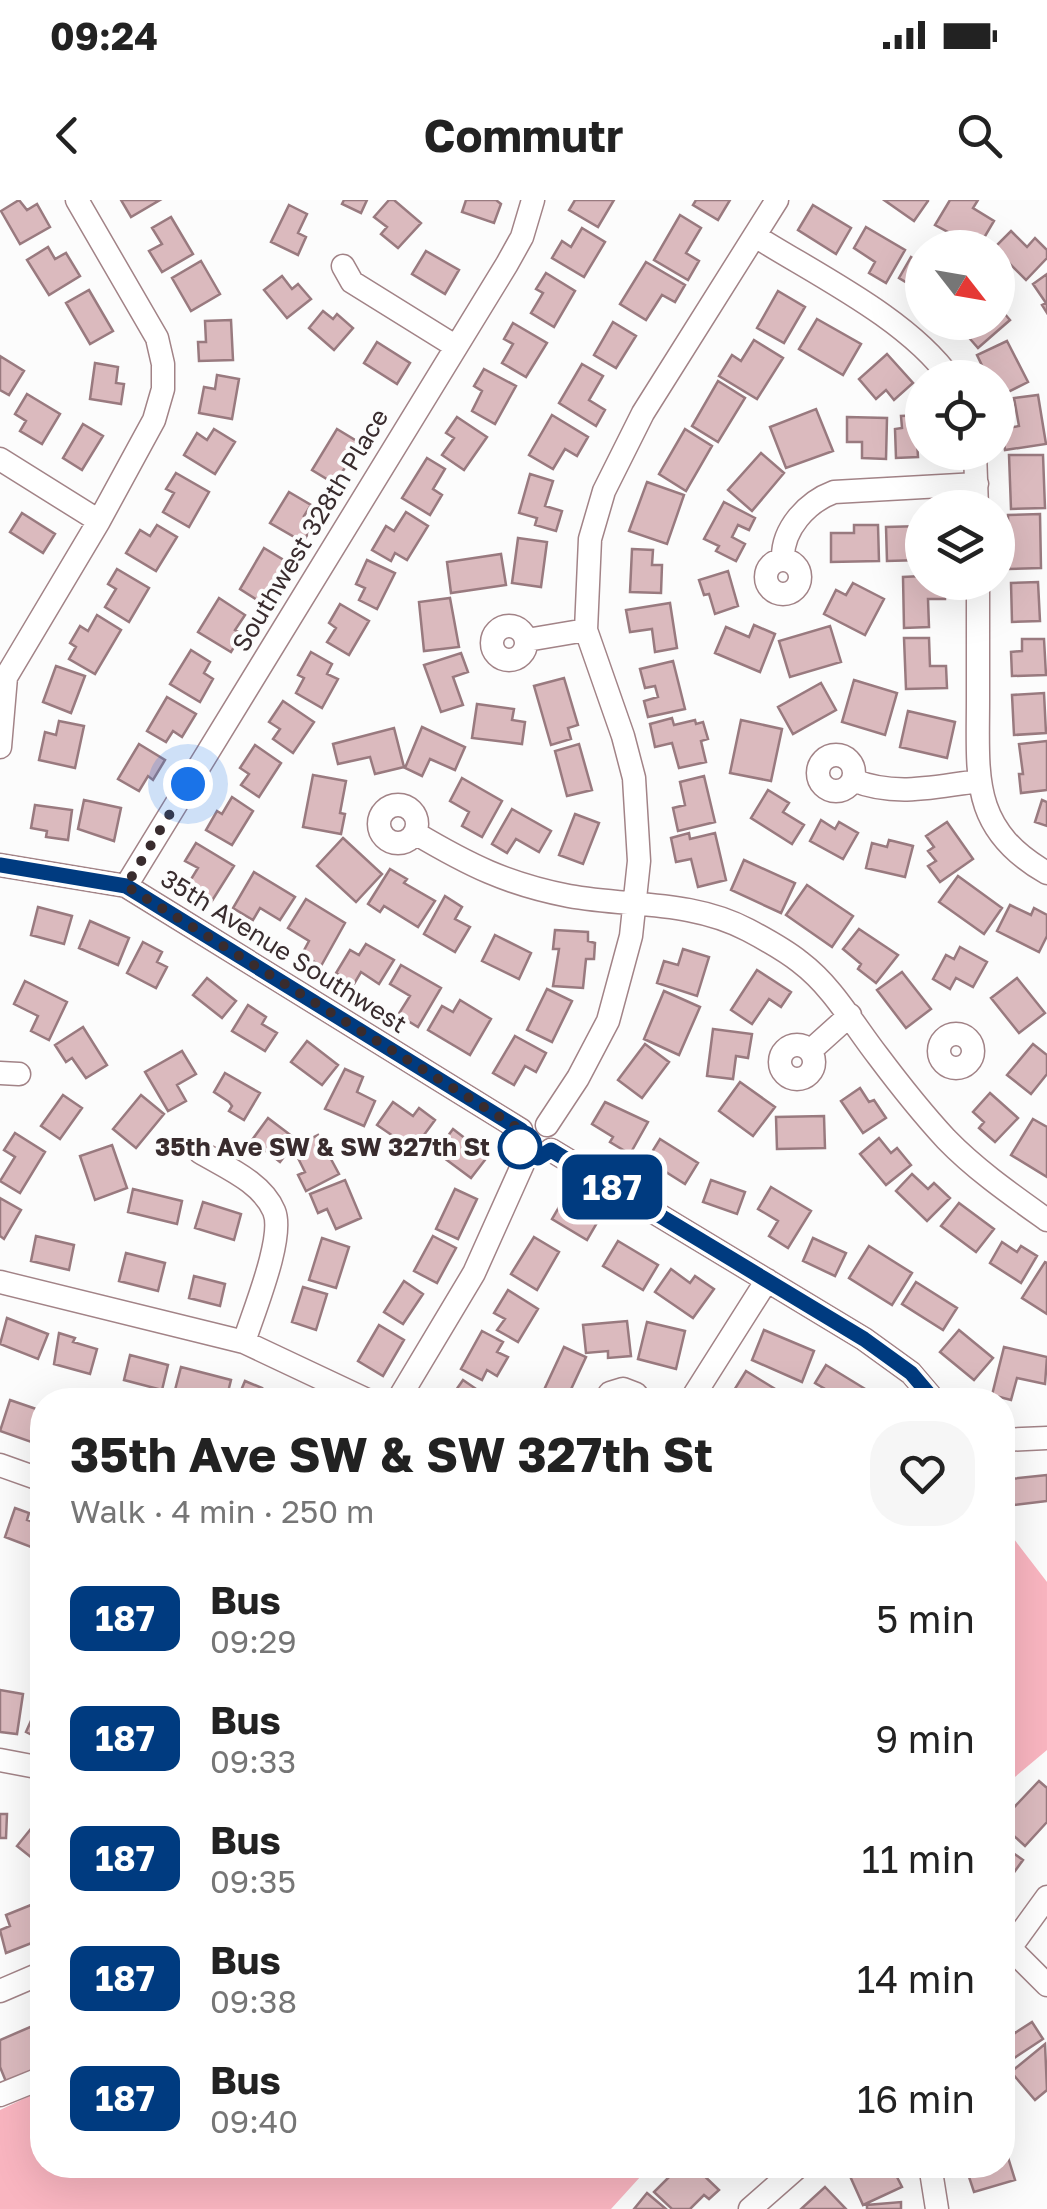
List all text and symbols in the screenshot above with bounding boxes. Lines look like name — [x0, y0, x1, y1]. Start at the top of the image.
text: 09:24 — [50, 13, 158, 58]
icon: back — [40, 108, 95, 163]
text: Commutr — [423, 108, 624, 162]
icon: search — [952, 108, 1007, 163]
north arrow — [905, 230, 1015, 340]
map controls — [905, 230, 1015, 600]
button: locate — [905, 360, 1015, 470]
street label: Southwest 328th Place — [225, 403, 394, 657]
button: layers — [905, 490, 1015, 600]
your location — [163, 759, 213, 809]
street label: 35th Avenue Southwest — [156, 862, 413, 1039]
marker: 35th Ave SW & SW 327th St — [499, 1126, 541, 1168]
place label: 35th Ave SW & SW 327th St — [155, 1131, 490, 1162]
line badge: 187 — [554, 1154, 670, 1220]
text: 187 — [582, 1166, 642, 1208]
button: heart — [870, 1421, 975, 1526]
text: 35th Ave SW & SW 327th St — [70, 1425, 713, 1483]
text: Walk · 4 min · 250 m — [70, 1492, 374, 1530]
text: Bus — [210, 1577, 281, 1622]
text: 5 min — [876, 1596, 975, 1641]
text: 187 — [95, 1597, 155, 1639]
text: 09:29 — [210, 1622, 297, 1660]
text: Bus — [210, 1697, 281, 1742]
text: 9 min — [875, 1716, 975, 1761]
text: 187 — [95, 1717, 155, 1759]
text: 09:33 — [210, 1742, 296, 1780]
text: Bus — [210, 1817, 281, 1862]
text: 11 min — [861, 1836, 975, 1881]
text: 187 — [95, 1837, 155, 1879]
text: 09:35 — [210, 1862, 296, 1900]
text: Bus — [210, 1937, 281, 1982]
text: 14 min — [857, 1956, 975, 2001]
text: 187 — [95, 1957, 155, 1999]
text: 09:38 — [210, 1982, 297, 2020]
text: Bus — [210, 2057, 281, 2102]
text: 16 min — [857, 2076, 975, 2121]
text: 187 — [95, 2077, 155, 2119]
text: 09:40 — [210, 2102, 298, 2140]

